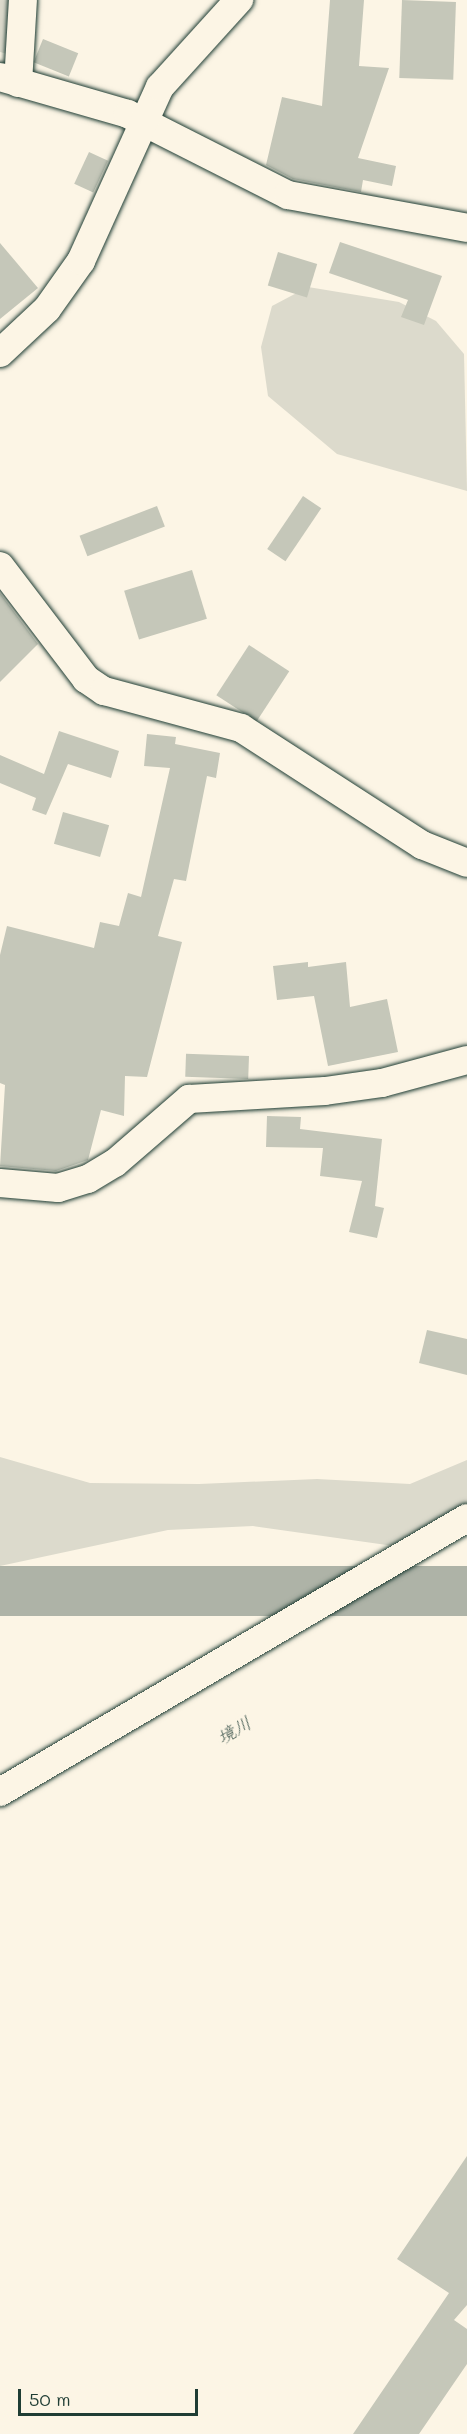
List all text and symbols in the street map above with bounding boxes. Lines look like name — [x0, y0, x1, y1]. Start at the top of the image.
water label: 境川 — [213, 1711, 255, 1749]
scale bar — [21, 2377, 201, 2415]
text: 50 m — [29, 2387, 71, 2411]

